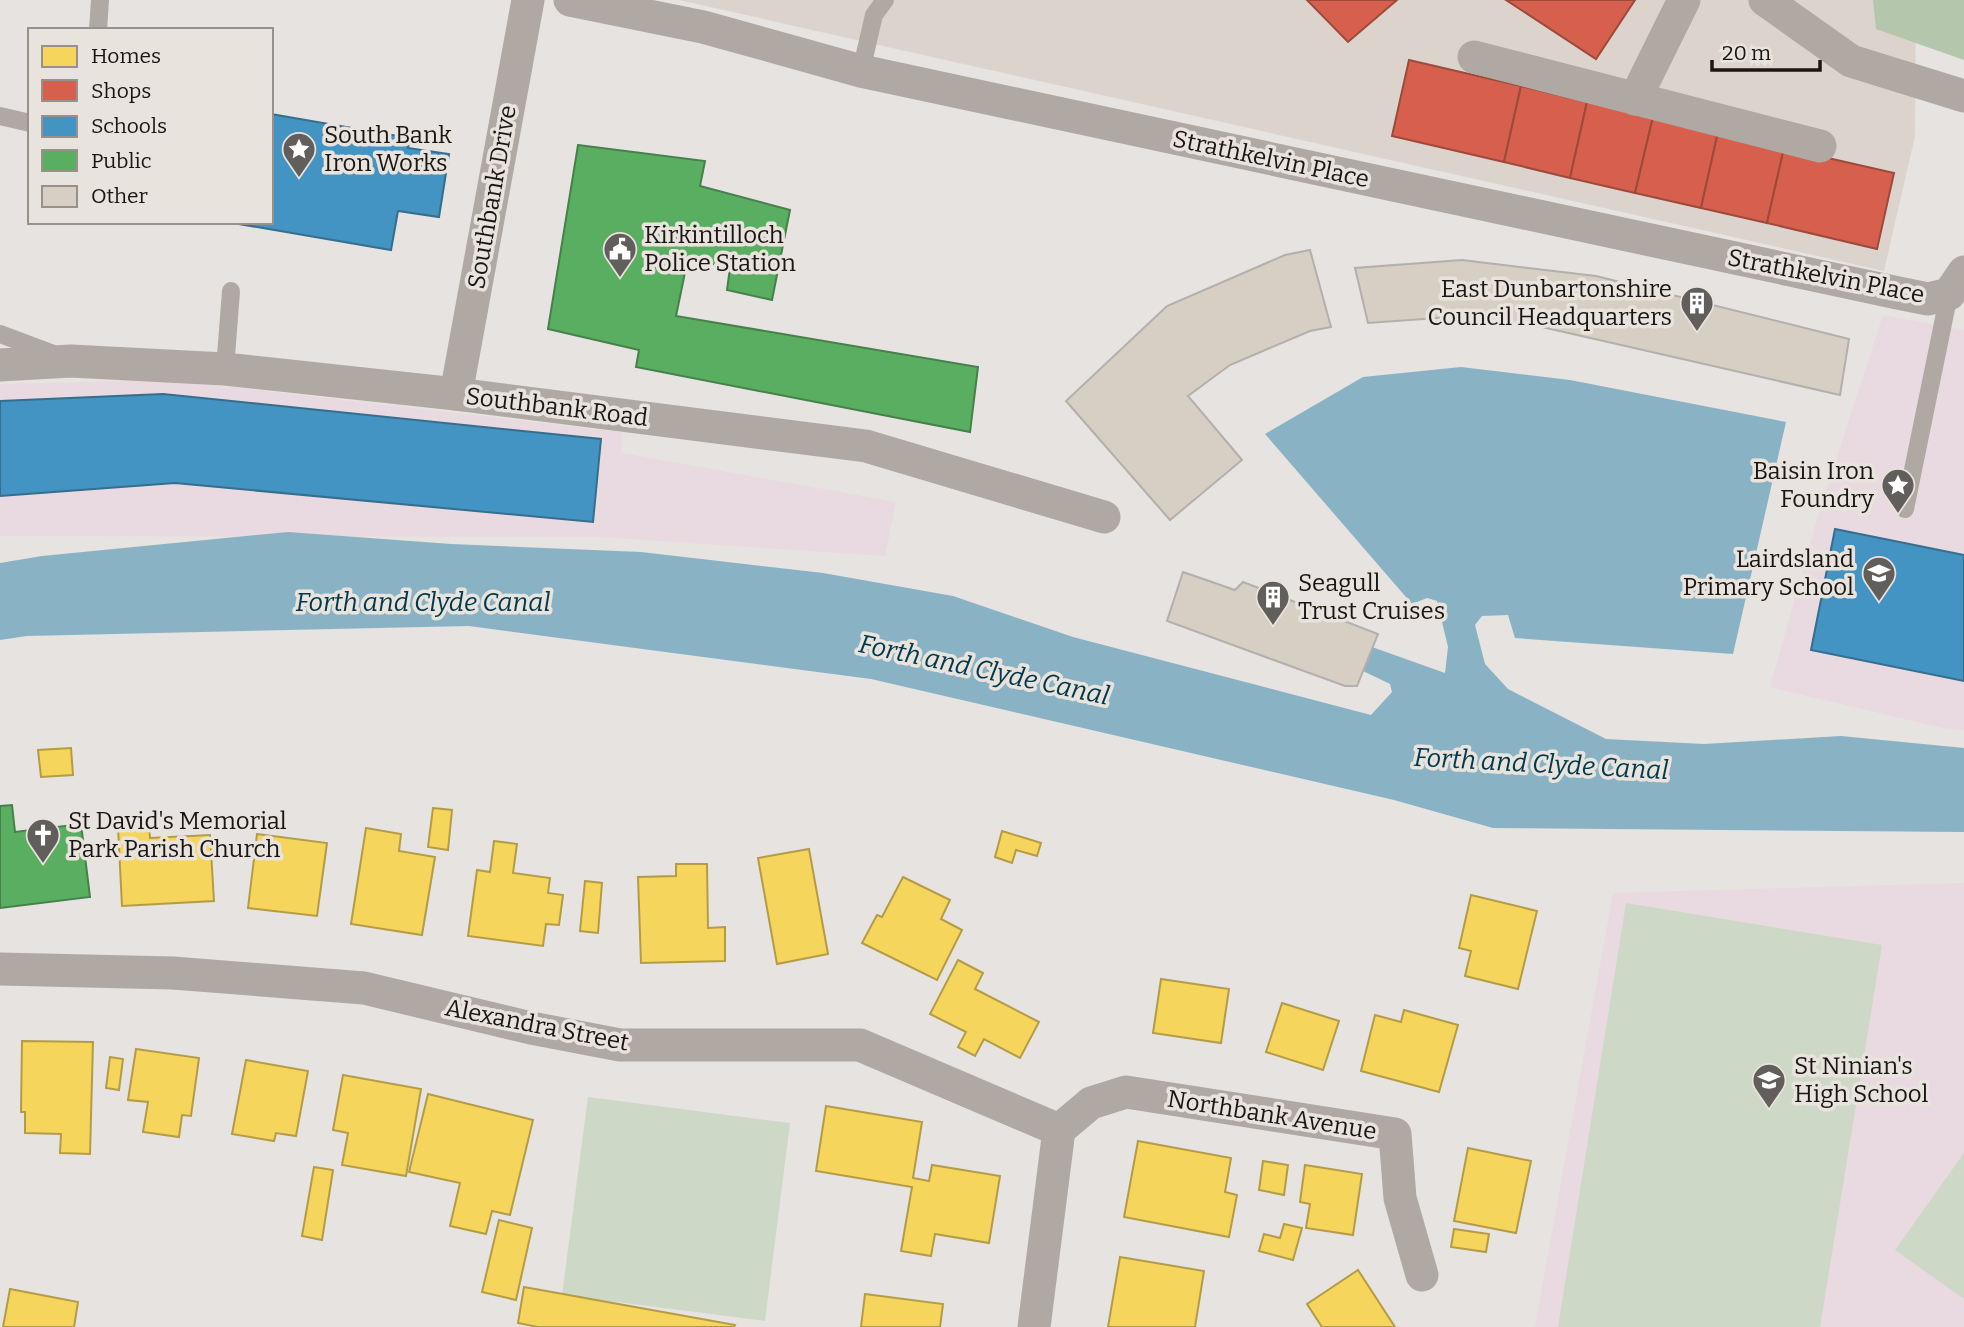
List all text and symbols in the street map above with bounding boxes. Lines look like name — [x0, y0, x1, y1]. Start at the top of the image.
legend — [28, 28, 273, 224]
scale bar — [1712, 28, 1820, 72]
text: 20 m — [1722, 40, 1771, 66]
text: Homes — [91, 43, 161, 69]
text: Shops — [91, 78, 151, 104]
street label: Southbank Drive — [462, 103, 522, 291]
text: Schools — [91, 113, 167, 139]
place label: South Bank Iron Works — [324, 121, 452, 177]
street label: Strathkelvin Place — [1170, 125, 1372, 193]
place icon: South Bank Iron Works — [280, 130, 318, 179]
text: Public — [91, 148, 152, 174]
text: Other — [91, 183, 148, 209]
place label: Kirkintilloch Police Station — [644, 221, 796, 277]
public building icon: Kirkintilloch Police Station — [601, 230, 639, 279]
street label: Strathkelvin Place — [1725, 243, 1927, 309]
place label: East Dunbartonshire Council Headquarters — [1428, 275, 1672, 331]
building icon: East Dunbartonshire Council Headquarters — [1678, 284, 1716, 333]
street label: Southbank Road — [464, 382, 650, 432]
place label: Baisin Iron Foundry — [1753, 457, 1874, 513]
place icon: Baisin Iron Foundry — [1879, 466, 1917, 515]
place label: Lairdsland Primary School — [1683, 545, 1854, 601]
school or university icon: Lairdsland Primary School — [1860, 554, 1898, 603]
place label: Seagull Trust Cruises — [1298, 569, 1445, 625]
building icon: Seagull Trust Cruises — [1254, 578, 1292, 627]
water label: Forth and Clyde Canal — [295, 587, 551, 618]
water label: Forth and Clyde Canal — [856, 628, 1112, 712]
water label: Forth and Clyde Canal — [1413, 742, 1669, 786]
place label: St David's Memorial Park Parish Church — [68, 807, 287, 863]
church icon: St David's Memorial Park Parish Church — [24, 816, 62, 865]
street label: Alexandra Street — [443, 993, 632, 1057]
place label: St Ninian's High School — [1794, 1052, 1929, 1108]
school or university icon: St Ninian's High School — [1750, 1061, 1788, 1110]
street label: Northbank Avenue — [1165, 1085, 1379, 1145]

